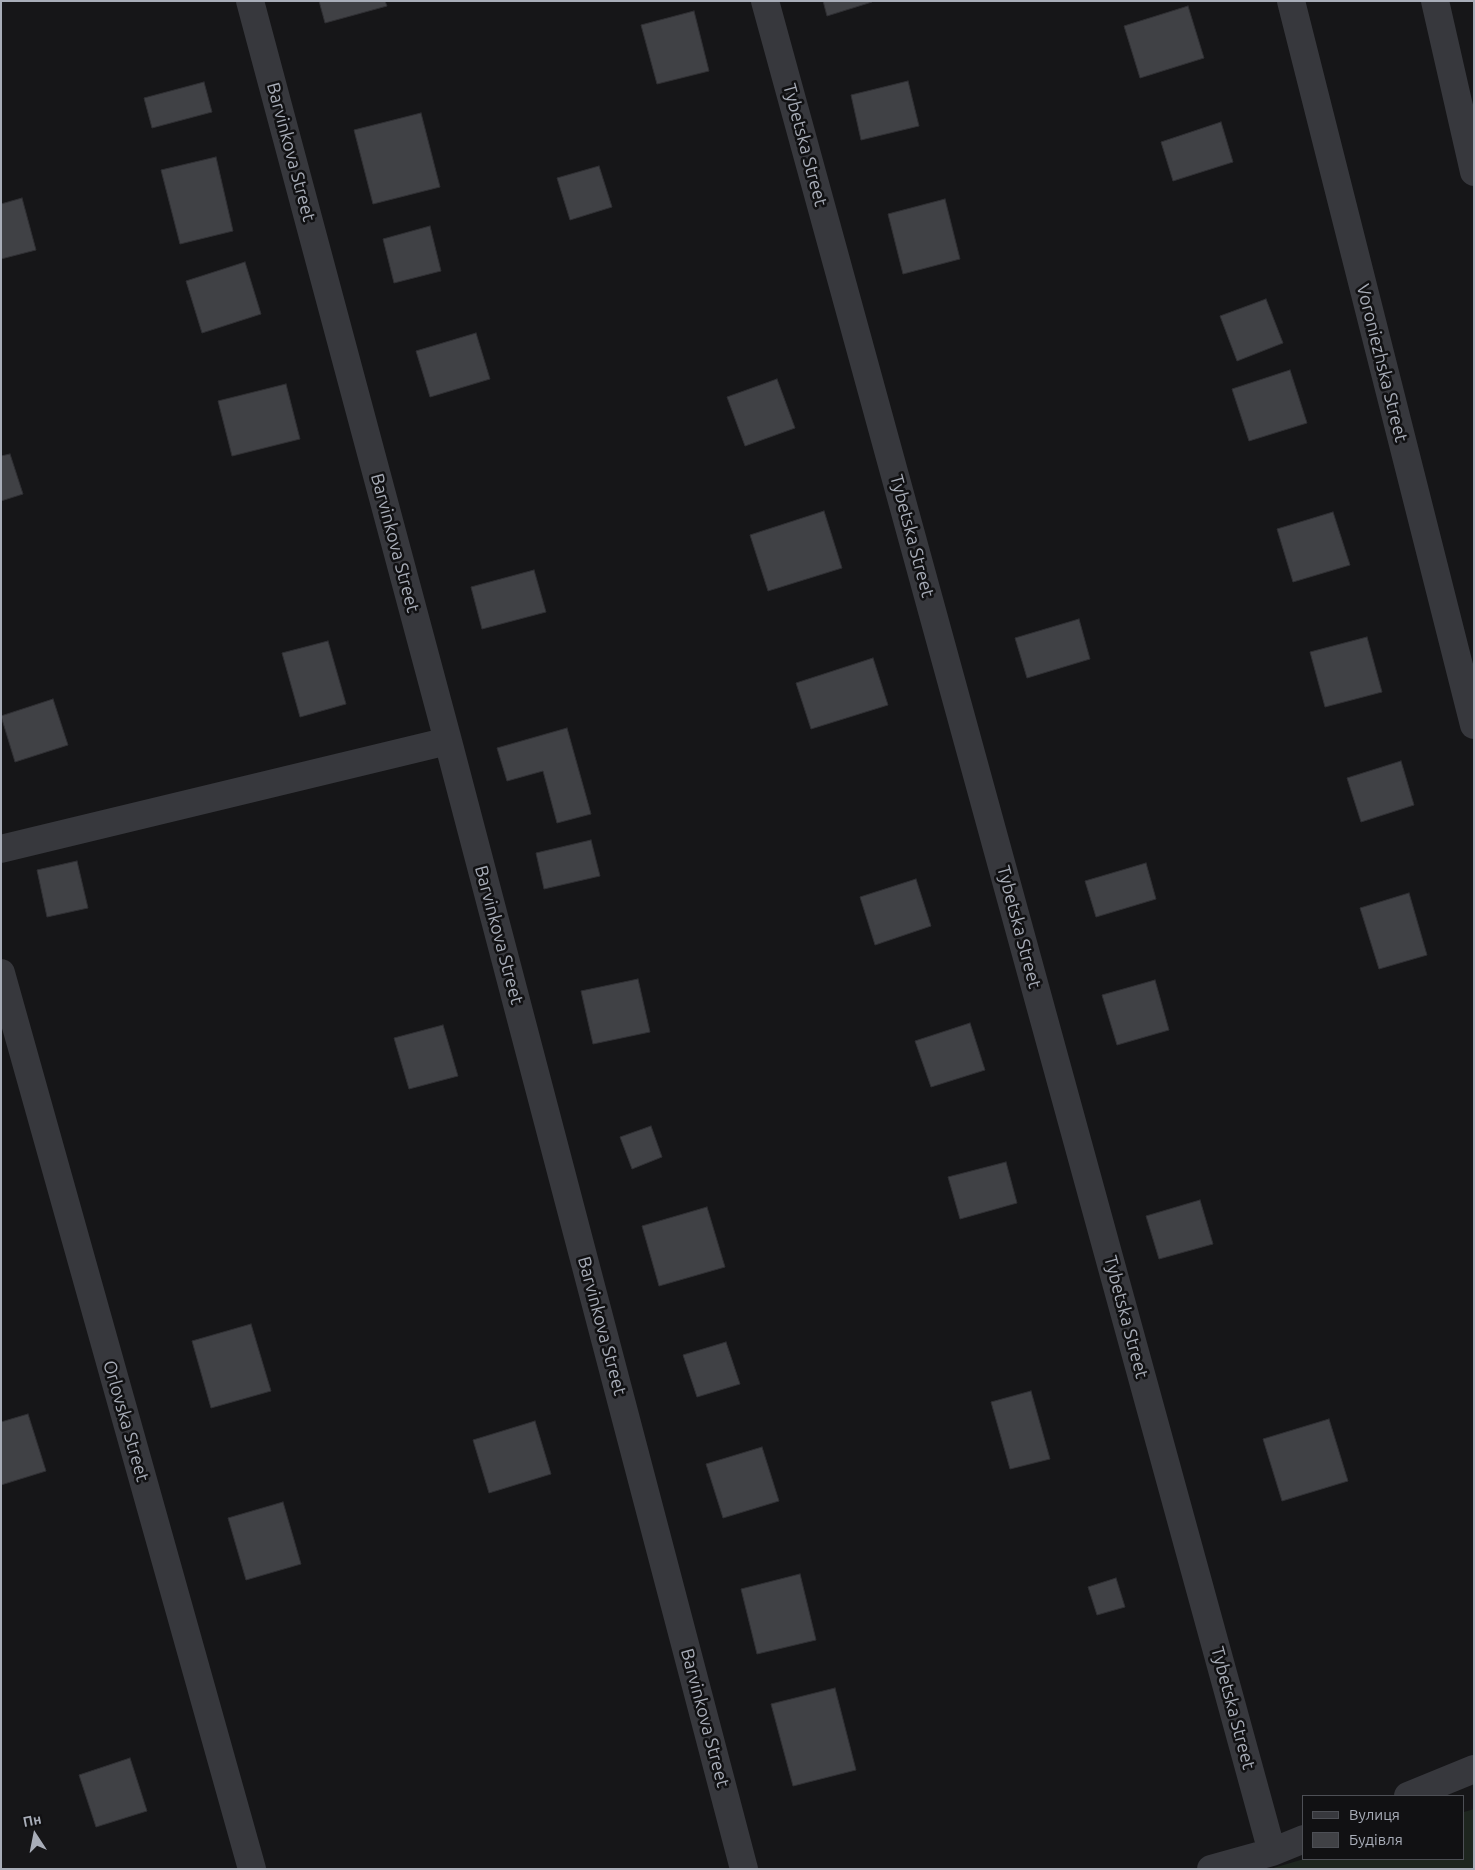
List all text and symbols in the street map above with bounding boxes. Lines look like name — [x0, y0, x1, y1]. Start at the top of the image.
street label: Barvinkova Street — [262, 80, 320, 224]
street label: Tybetska Street — [778, 81, 832, 209]
street label: Voroniezhska Street — [1352, 282, 1412, 444]
street label: Barvinkova Street — [366, 471, 424, 615]
street label: Tybetska Street — [885, 472, 939, 600]
street label: Barvinkova Street — [470, 863, 528, 1007]
street label: Tybetska Street — [992, 863, 1046, 991]
street label: Tybetska Street — [1099, 1253, 1153, 1381]
street label: Barvinkova Street — [573, 1254, 631, 1398]
street label: Orlovska Street — [98, 1358, 154, 1484]
street label: Tybetska Street — [1206, 1644, 1260, 1772]
street label: Barvinkova Street — [676, 1646, 734, 1790]
legend — [1302, 1795, 1465, 1860]
text: Вулиця — [1349, 1806, 1400, 1823]
north arrow — [10, 1810, 60, 1860]
text: Пн — [22, 1811, 43, 1830]
text: Будівля — [1349, 1831, 1403, 1848]

